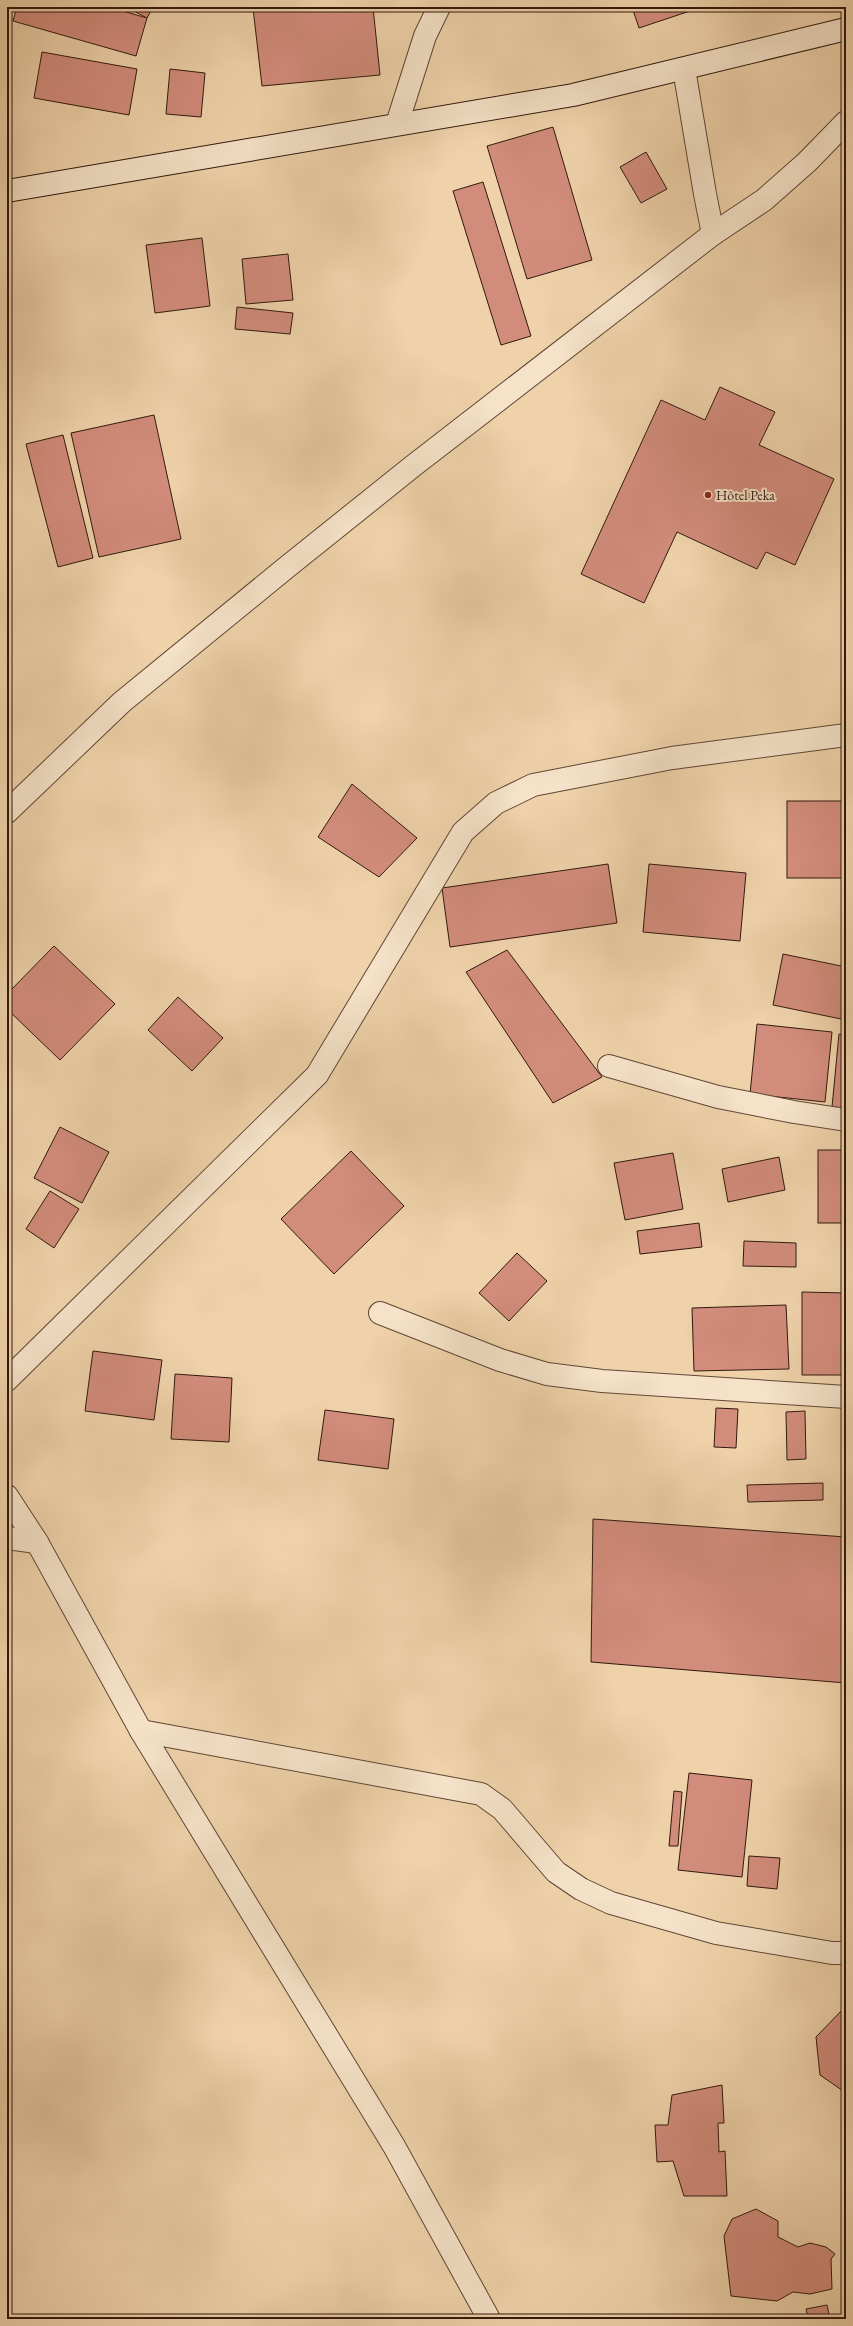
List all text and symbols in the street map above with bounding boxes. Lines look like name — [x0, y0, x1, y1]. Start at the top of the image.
place label: Hôtel Peka — [716, 486, 775, 504]
marker: Hôtel Peka — [703, 490, 713, 500]

